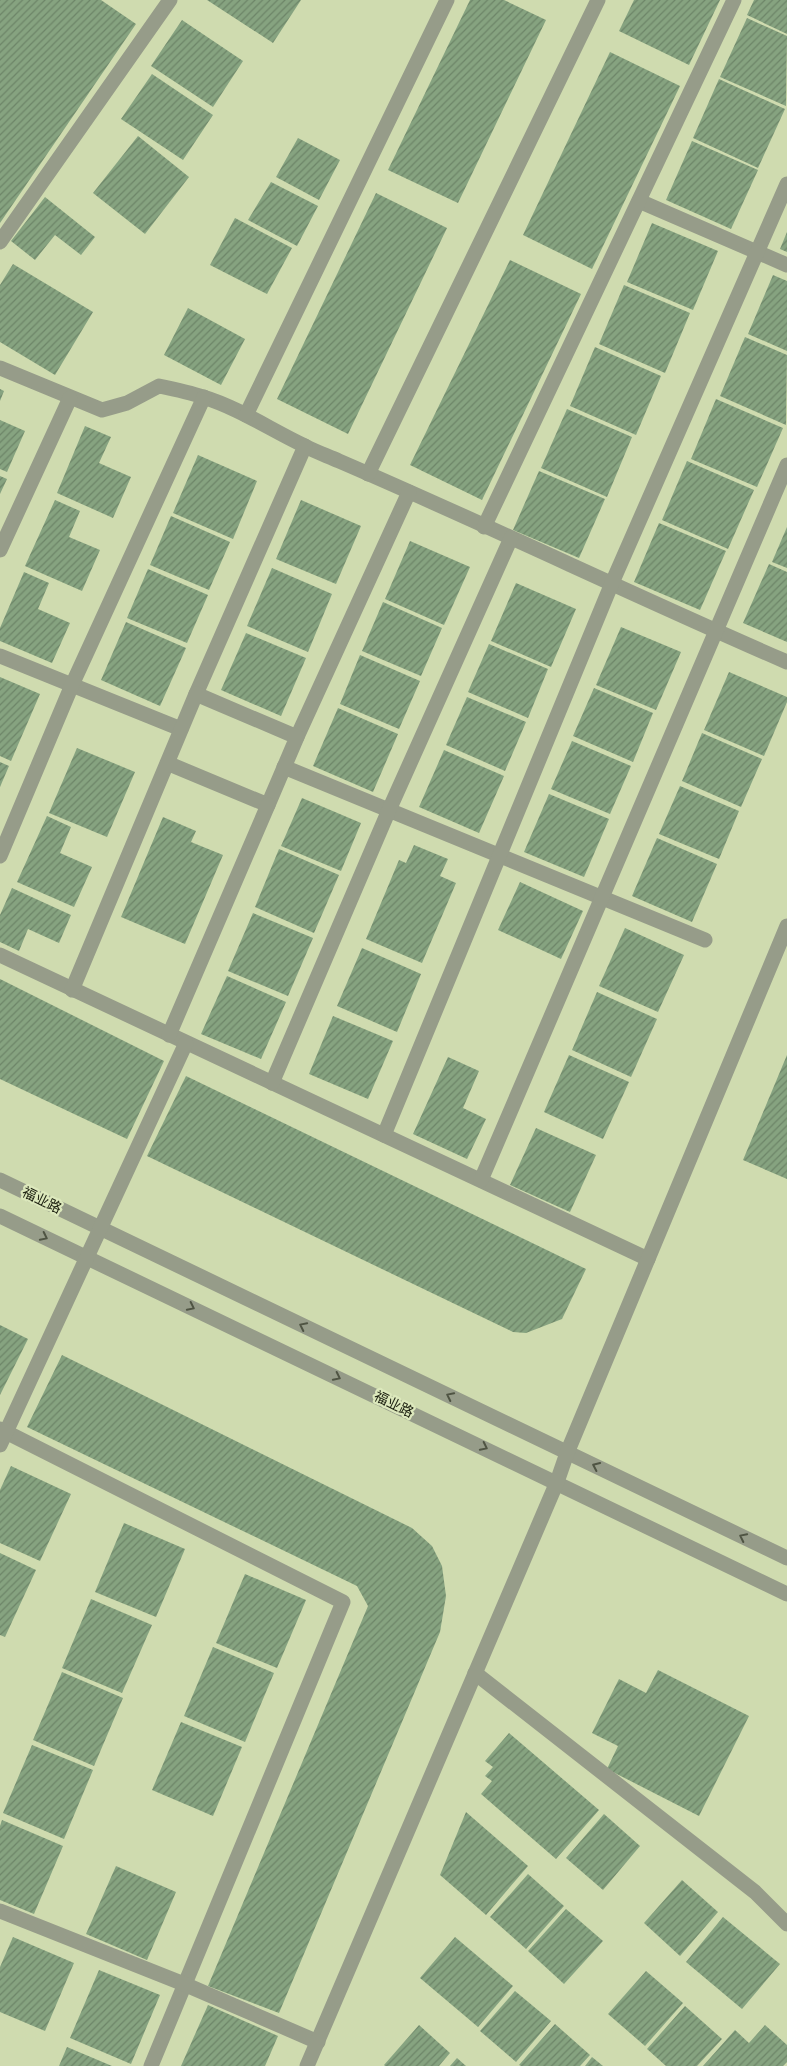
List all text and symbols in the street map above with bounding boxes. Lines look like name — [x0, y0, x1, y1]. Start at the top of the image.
street label: 福业路 — [20, 1183, 65, 1216]
one-way arrow — [39, 1231, 48, 1241]
one-way arrow — [186, 1301, 195, 1311]
one-way arrow — [300, 1322, 309, 1332]
one-way arrow — [332, 1371, 341, 1381]
street label: 福业路 — [372, 1387, 417, 1420]
one-way arrow — [446, 1392, 455, 1402]
one-way arrow — [479, 1441, 488, 1451]
one-way arrow — [593, 1463, 602, 1473]
one-way arrow — [739, 1532, 748, 1543]

